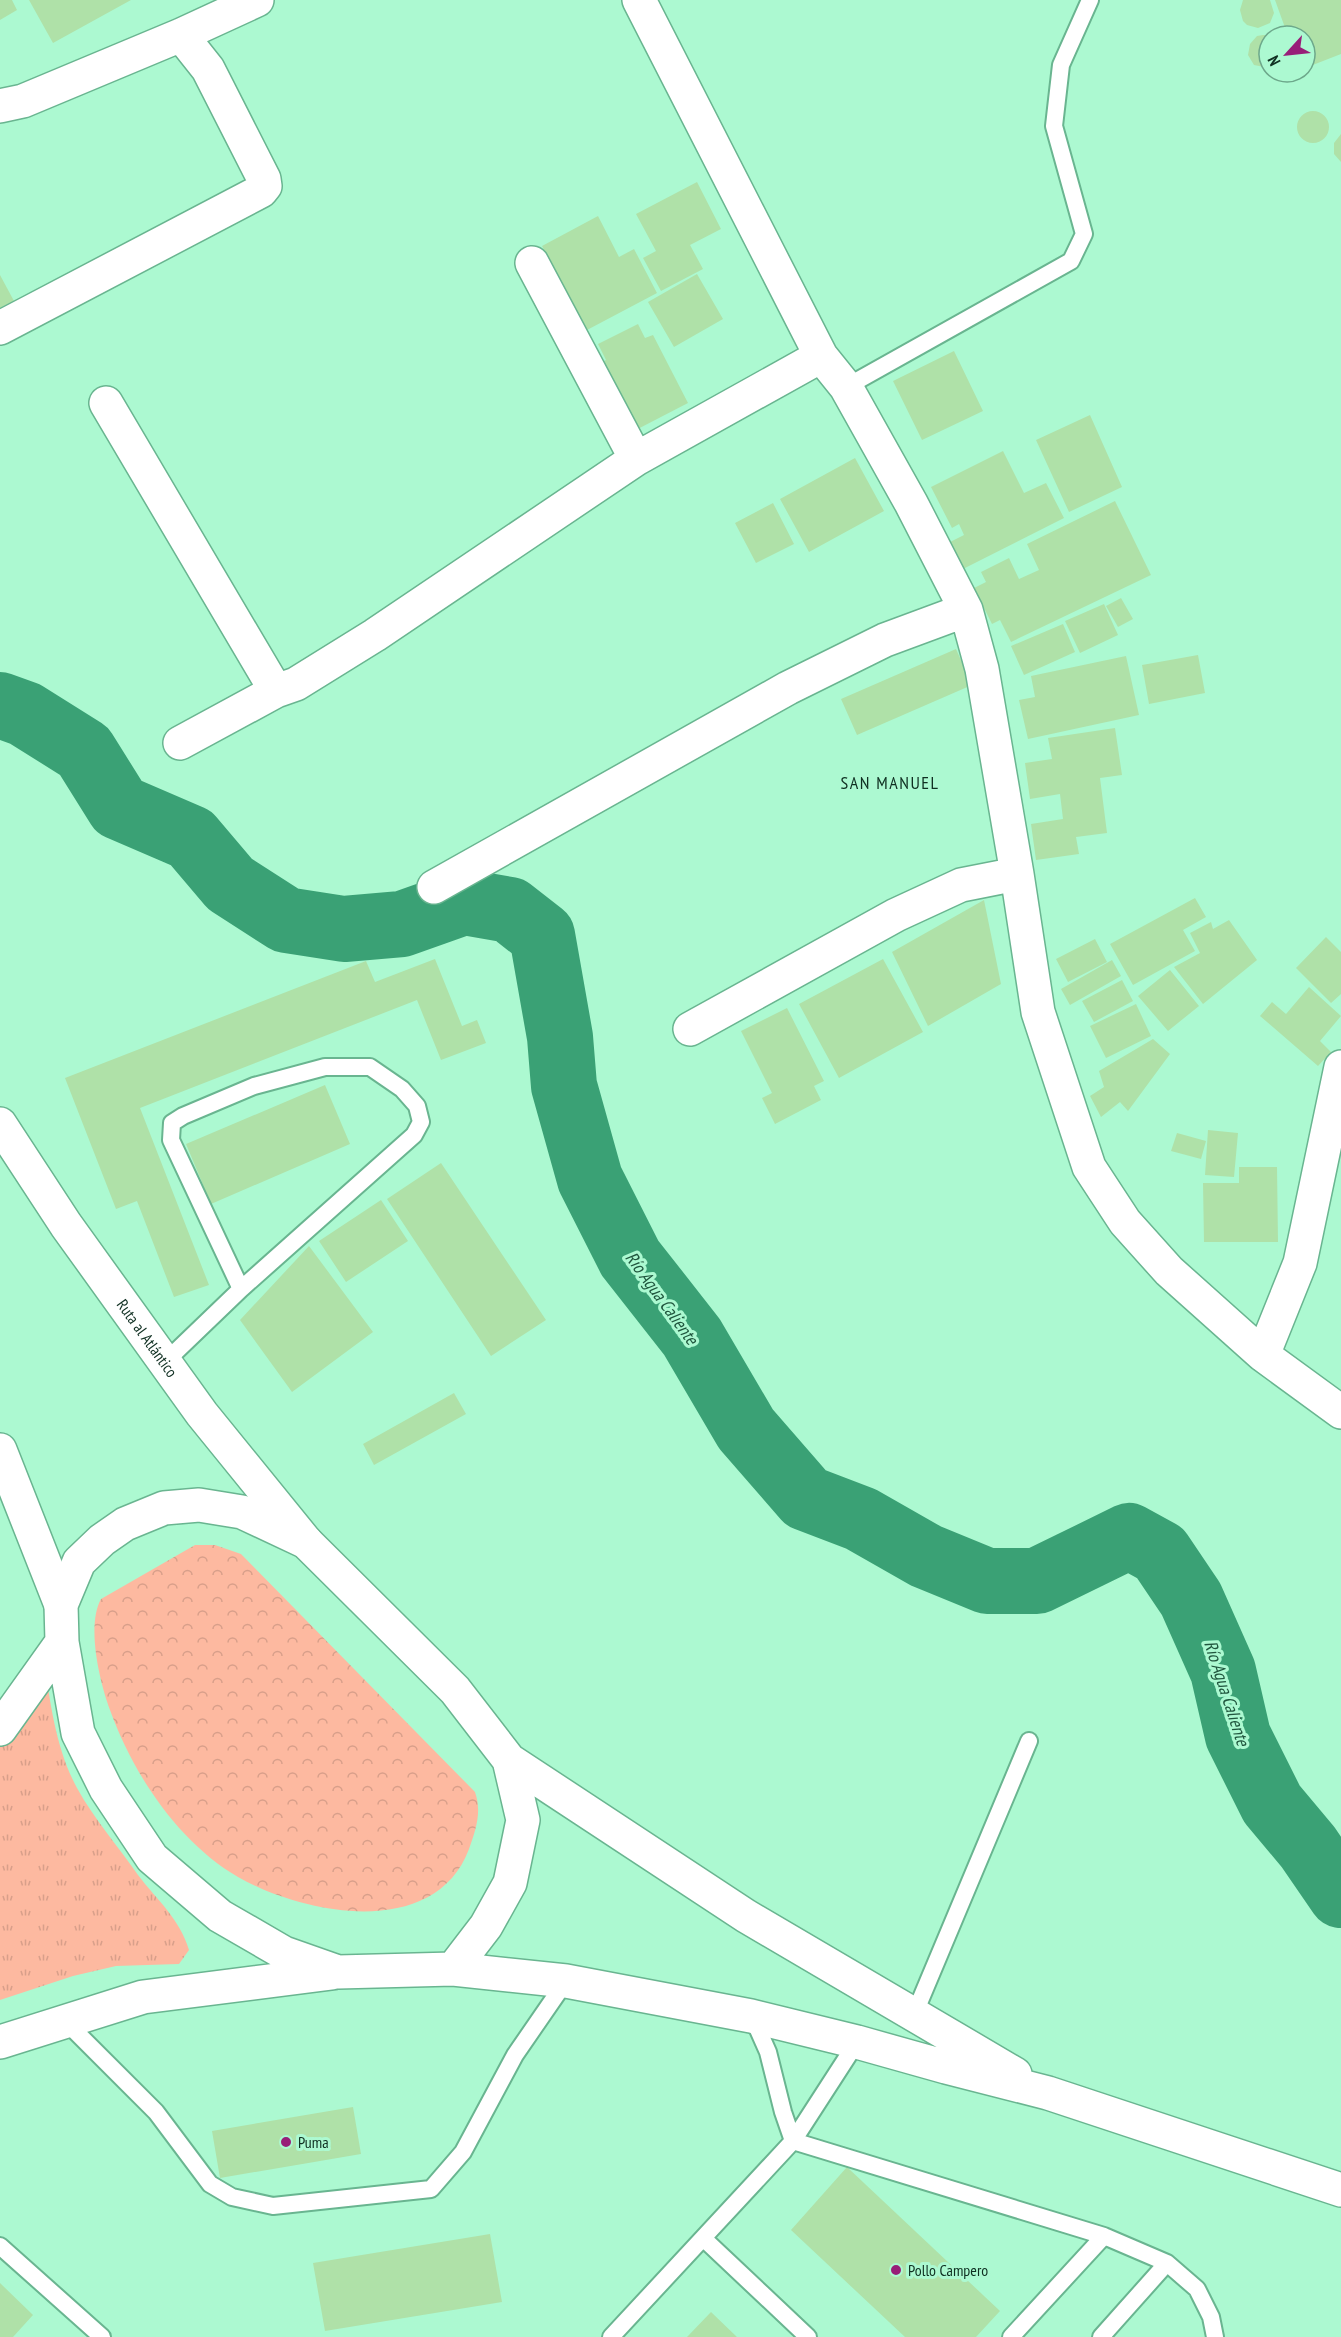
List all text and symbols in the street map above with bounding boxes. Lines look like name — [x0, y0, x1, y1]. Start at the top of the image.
north arrow — [1257, 24, 1317, 84]
text: N — [1263, 52, 1285, 69]
district label: SAN MANUEL — [841, 771, 939, 794]
water label: Río Agua Caliente — [621, 1247, 704, 1350]
street label: Ruta al Atlántico — [113, 1295, 182, 1381]
water label: Río Agua Caliente — [1199, 1637, 1255, 1750]
place label: Puma — [298, 2132, 329, 2152]
marker: Puma — [279, 2135, 293, 2149]
place label: Pollo Campero — [908, 2260, 988, 2280]
marker: Pollo Campero — [889, 2263, 903, 2277]

